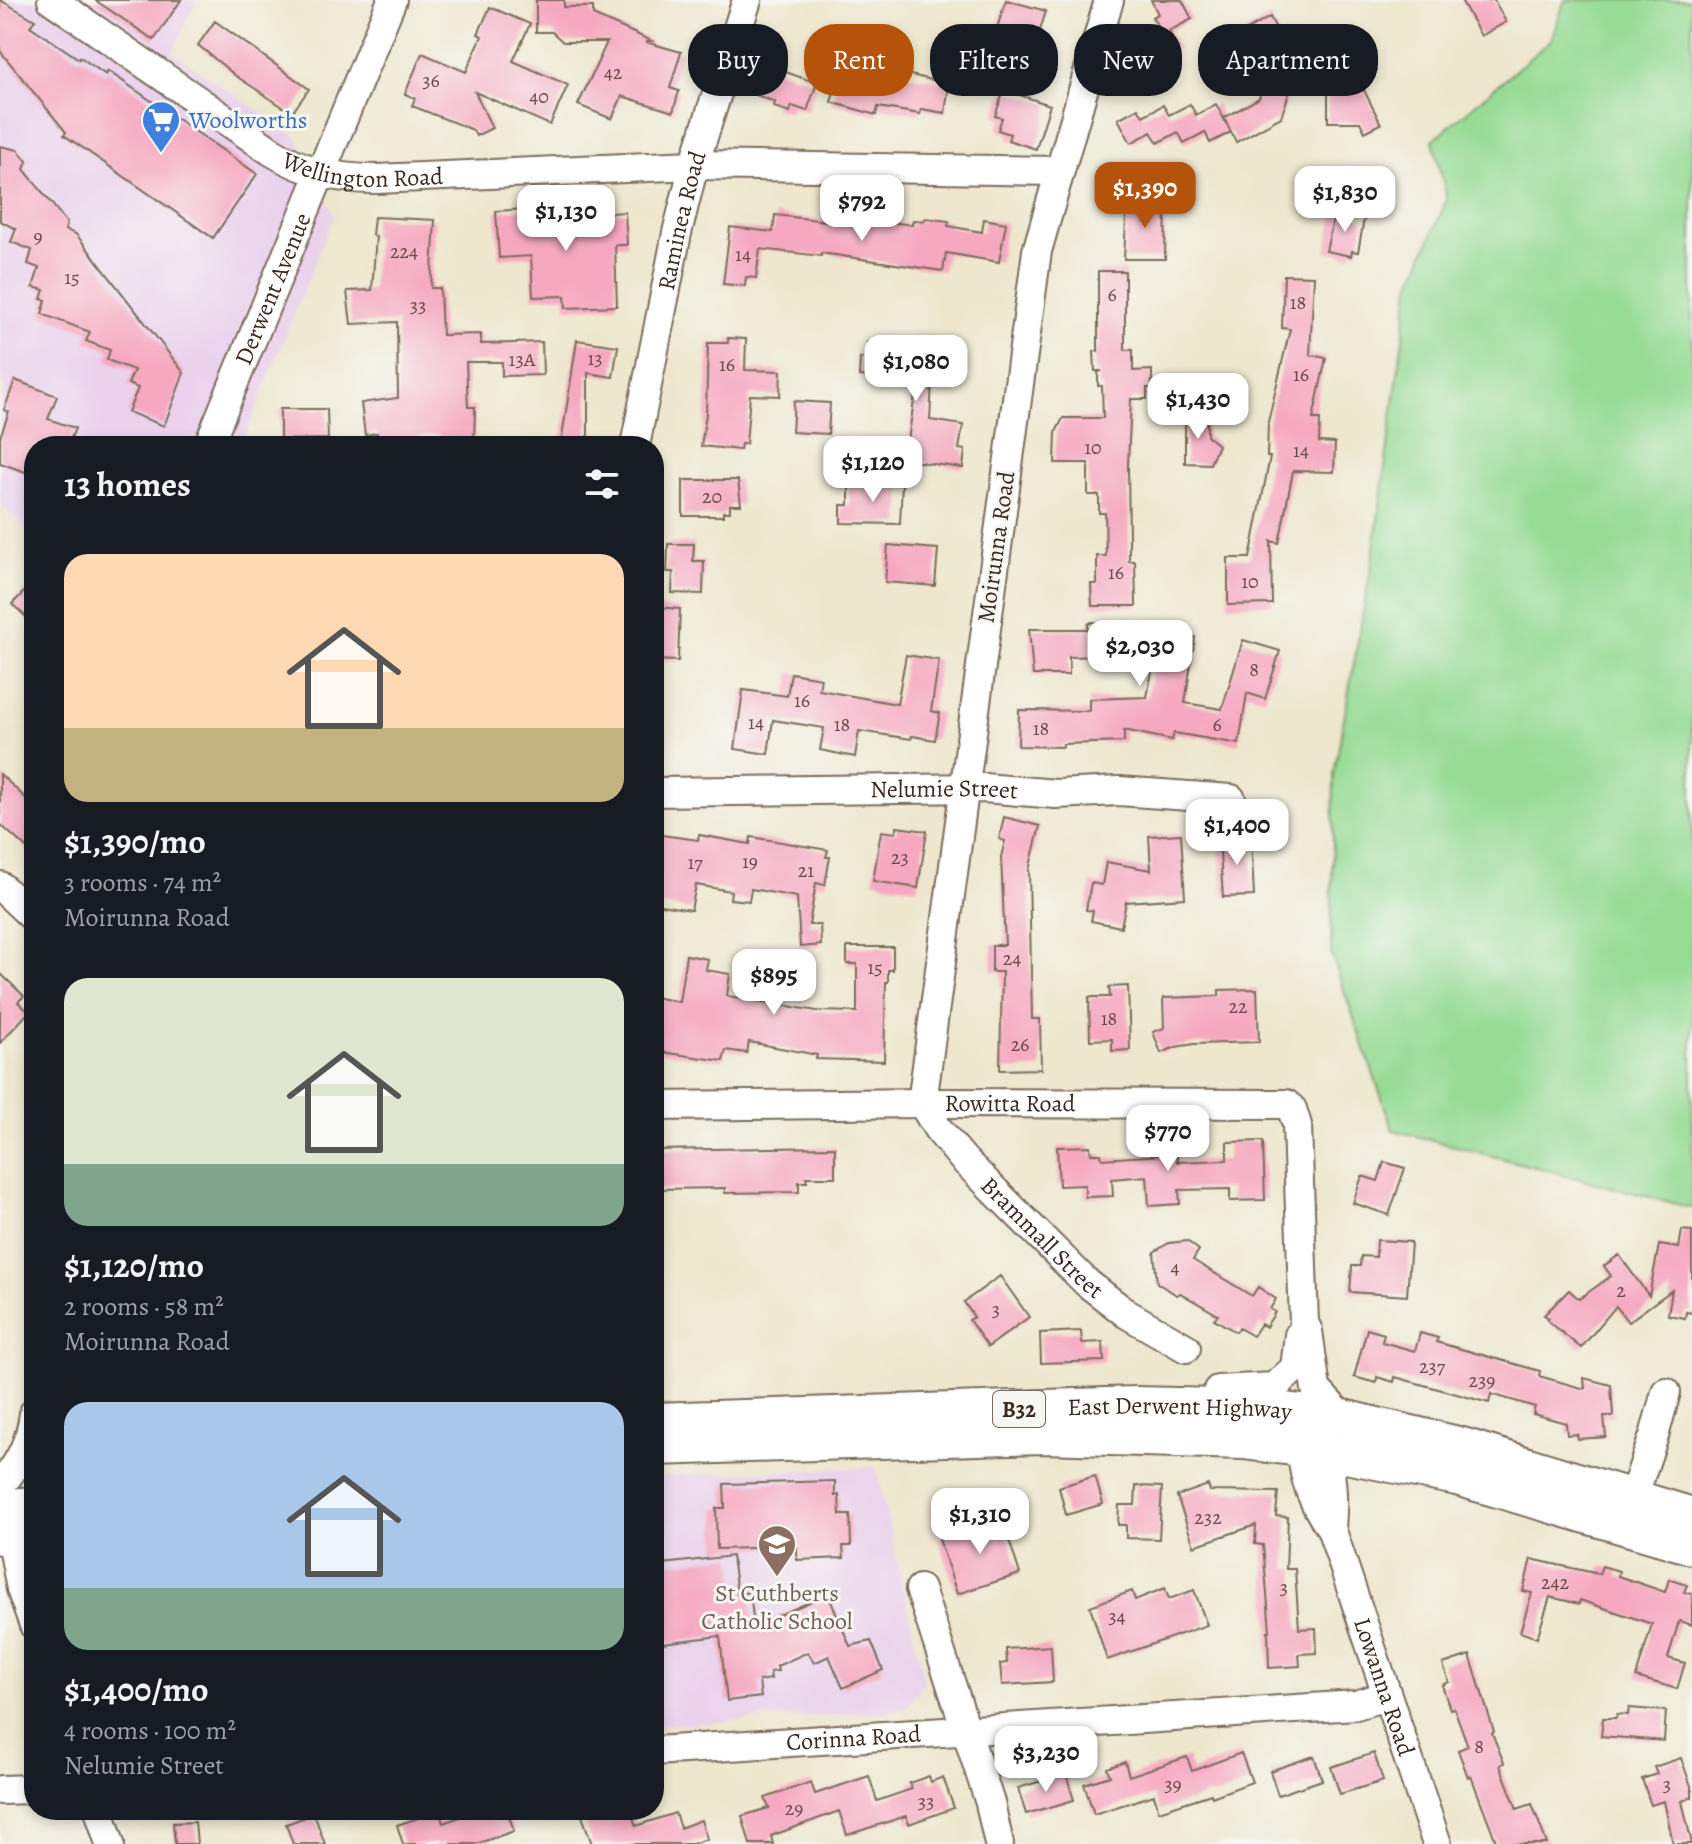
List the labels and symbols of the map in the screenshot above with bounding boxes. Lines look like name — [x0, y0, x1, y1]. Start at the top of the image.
house number: 42 — [604, 59, 623, 86]
house number: 36 — [422, 67, 440, 94]
house number: 40 — [529, 83, 549, 110]
supermarket icon: Woolworths — [140, 99, 182, 154]
place label: Woolworths — [188, 104, 307, 136]
street label: Wellington Road — [276, 144, 444, 195]
street label: Raminea Road — [650, 147, 713, 293]
pin: $1,390 — [1080, 162, 1210, 230]
pin: $1,830 — [1280, 166, 1410, 234]
pin: $792 — [815, 175, 909, 243]
pin: $1,130 — [501, 185, 631, 253]
street label: Derwent Avenue — [227, 208, 318, 370]
house number: 9 — [33, 223, 43, 250]
house number: 224 — [390, 238, 418, 265]
house number: 14 — [735, 241, 751, 268]
house number: 15 — [64, 264, 80, 291]
house number: 6 — [1107, 281, 1117, 308]
house number: 18 — [1290, 289, 1306, 316]
house number: 33 — [410, 292, 426, 319]
pin: $1,080 — [851, 335, 981, 403]
house number: 13 — [587, 345, 603, 372]
house number: 13A — [509, 346, 536, 373]
house number: 16 — [719, 351, 735, 378]
house number: 16 — [1293, 361, 1309, 388]
pin: $1,430 — [1133, 373, 1263, 441]
house number: 10 — [1084, 434, 1102, 461]
pin: $1,120 — [808, 436, 938, 504]
house number: 14 — [1293, 437, 1309, 464]
street label: Moirunna Road — [970, 469, 1023, 625]
house number: 20 — [702, 483, 722, 510]
house number: 16 — [1108, 559, 1124, 586]
house number: 10 — [1241, 568, 1259, 595]
pin: $2,030 — [1075, 620, 1205, 688]
house number: 8 — [1249, 656, 1259, 683]
house number: 16 — [794, 687, 810, 714]
house number: 14 — [748, 709, 764, 736]
house number: 18 — [834, 711, 850, 738]
house number: 6 — [1212, 711, 1222, 738]
house number: 18 — [1033, 715, 1049, 742]
street label: Nelumie Street — [870, 772, 1019, 807]
pin: $1,400 — [1172, 799, 1302, 867]
house number: 23 — [891, 844, 909, 871]
house number: 19 — [742, 848, 758, 875]
house number: 17 — [687, 849, 703, 876]
house number: 21 — [798, 857, 814, 884]
house number: 24 — [1003, 945, 1021, 972]
pin: $895 — [727, 949, 821, 1017]
house number: 15 — [867, 954, 883, 981]
house number: 22 — [1229, 993, 1248, 1020]
house number: 18 — [1101, 1005, 1117, 1032]
house number: 26 — [1011, 1031, 1029, 1058]
street label: Rowitta Road — [944, 1087, 1076, 1119]
pin: $770 — [1121, 1105, 1215, 1173]
street label: Brammall Street — [974, 1170, 1110, 1306]
house number: 4 — [1170, 1254, 1180, 1281]
house number: 2 — [1616, 1277, 1626, 1304]
house number: 3 — [992, 1296, 1000, 1323]
house number: 237 — [1419, 1353, 1446, 1380]
house number: 239 — [1469, 1367, 1495, 1394]
street label: East Derwent Highway — [1067, 1389, 1294, 1428]
road number: B32 — [993, 1391, 1045, 1427]
pin: $1,310 — [915, 1488, 1045, 1556]
house number: 232 — [1194, 1504, 1222, 1531]
school or university icon: St Cuthberts Catholic School — [756, 1523, 798, 1578]
house number: 242 — [1541, 1569, 1570, 1596]
house number: 3 — [1280, 1574, 1288, 1601]
place label: St Cuthberts Catholic School — [701, 1577, 853, 1637]
house number: 34 — [1108, 1603, 1126, 1630]
street label: Lowanna Road — [1346, 1614, 1422, 1760]
street label: Corinna Road — [785, 1718, 922, 1758]
pin: $3,230 — [981, 1726, 1111, 1794]
house number: 8 — [1474, 1733, 1484, 1760]
house number: 39 — [1164, 1771, 1182, 1798]
house number: 3 — [1663, 1771, 1671, 1798]
house number: 33 — [918, 1788, 934, 1815]
house number: 29 — [785, 1795, 803, 1822]

